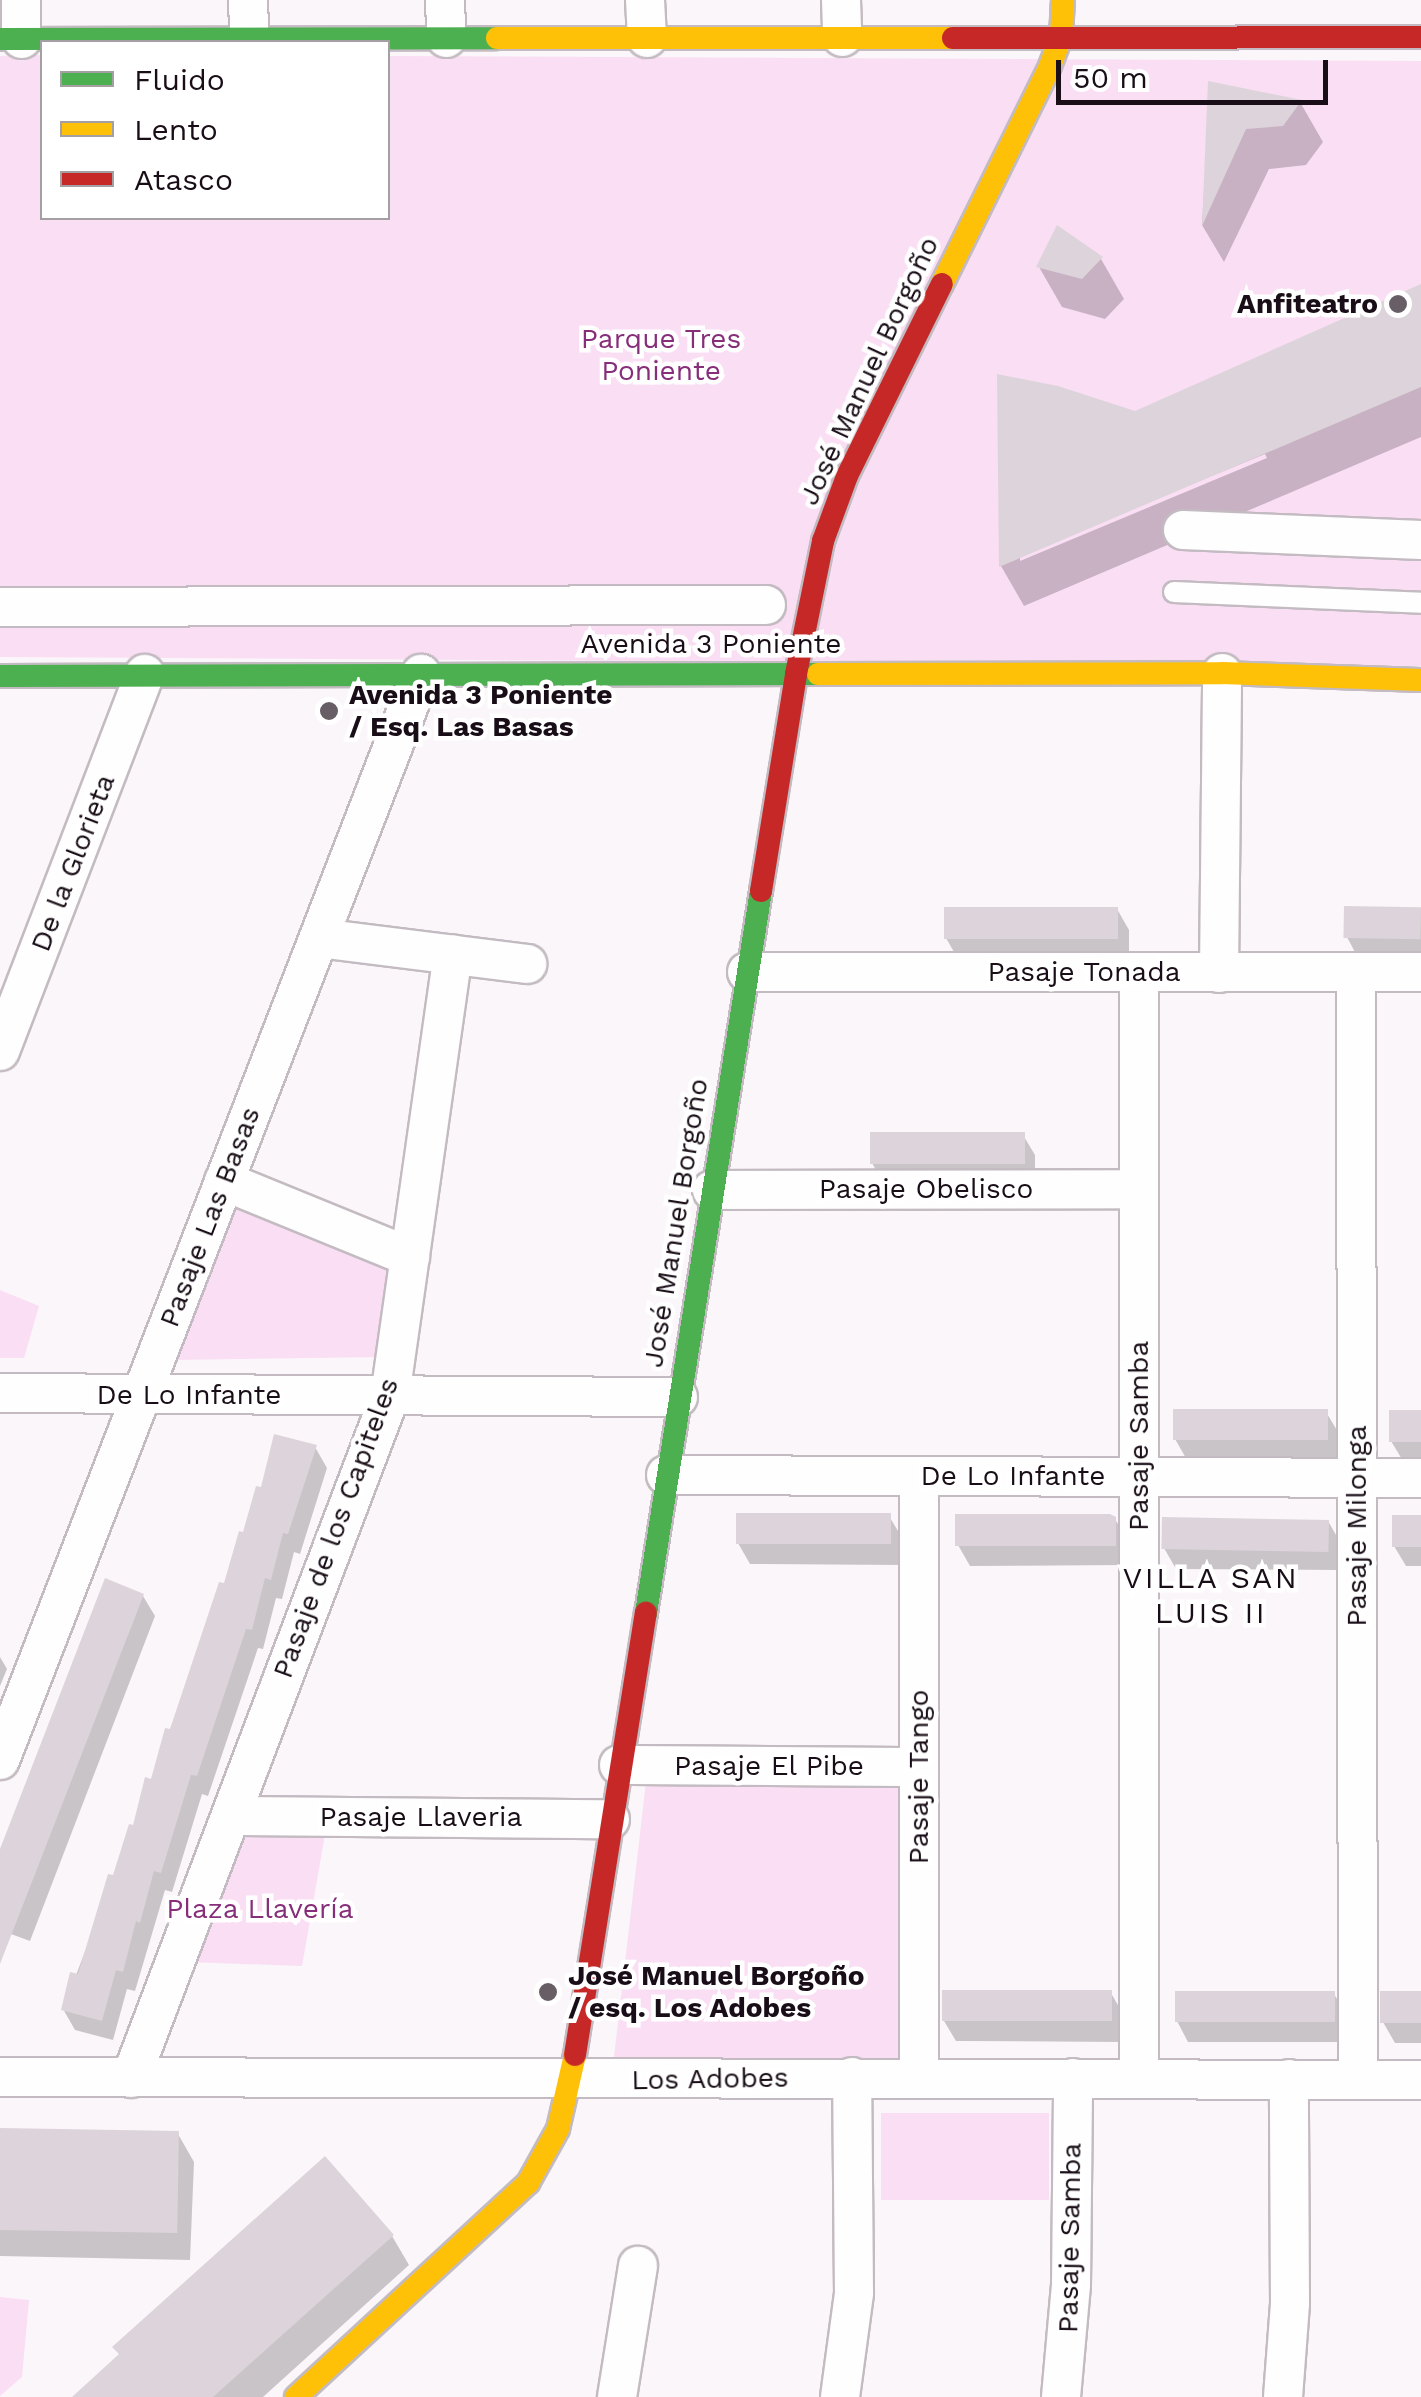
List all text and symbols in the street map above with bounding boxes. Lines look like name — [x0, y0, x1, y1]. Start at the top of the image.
legend — [40, 40, 390, 220]
scale bar — [1061, 40, 1334, 102]
text: 50 m — [1073, 60, 1148, 95]
text: Fluido — [134, 62, 225, 97]
text: Lento — [134, 112, 218, 147]
text: Atasco — [134, 162, 233, 197]
street label: José Manuel Borgoño — [792, 231, 946, 511]
place label: Anfiteatro — [1237, 287, 1378, 321]
marker: Anfiteatro — [1387, 293, 1409, 315]
park label: Parque Tres Poniente — [580, 322, 742, 388]
street label: Avenida 3 Poniente — [580, 627, 842, 661]
place label: Avenida 3 Poniente / Esq. Las Basas — [349, 678, 613, 744]
marker: Avenida 3 Poniente / Esq. Las Basas — [318, 700, 340, 722]
street label: De la Glorieta — [24, 769, 122, 957]
street label: Pasaje Tonada — [987, 955, 1181, 989]
street label: José Manuel Borgoño — [636, 1076, 716, 1370]
street label: Pasaje Las Basas — [153, 1102, 267, 1332]
street label: Pasaje Obelisco — [819, 1172, 1033, 1206]
street label: Pasaje Samba — [1122, 1341, 1156, 1531]
street label: Pasaje de los Capiteles — [266, 1373, 406, 1683]
street label: De Lo Infante — [97, 1378, 281, 1412]
street label: Pasaje Milonga — [1340, 1425, 1374, 1627]
street label: De Lo Infante — [921, 1459, 1105, 1493]
district label: VILLA SAN LUIS II — [1122, 1560, 1300, 1630]
street label: Pasaje Tango — [902, 1689, 936, 1865]
street label: Pasaje El Pibe — [674, 1749, 864, 1783]
street label: Pasaje Llaveria — [320, 1800, 522, 1834]
park label: Plaza Llavería — [166, 1892, 354, 1926]
place label: José Manuel Borgoño / esq. Los Adobes — [568, 1959, 865, 2025]
marker: José Manuel Borgoño / esq. Los Adobes — [537, 1981, 559, 2003]
street label: Los Adobes — [630, 2061, 790, 2097]
street label: Pasaje Samba — [1052, 2143, 1088, 2333]

